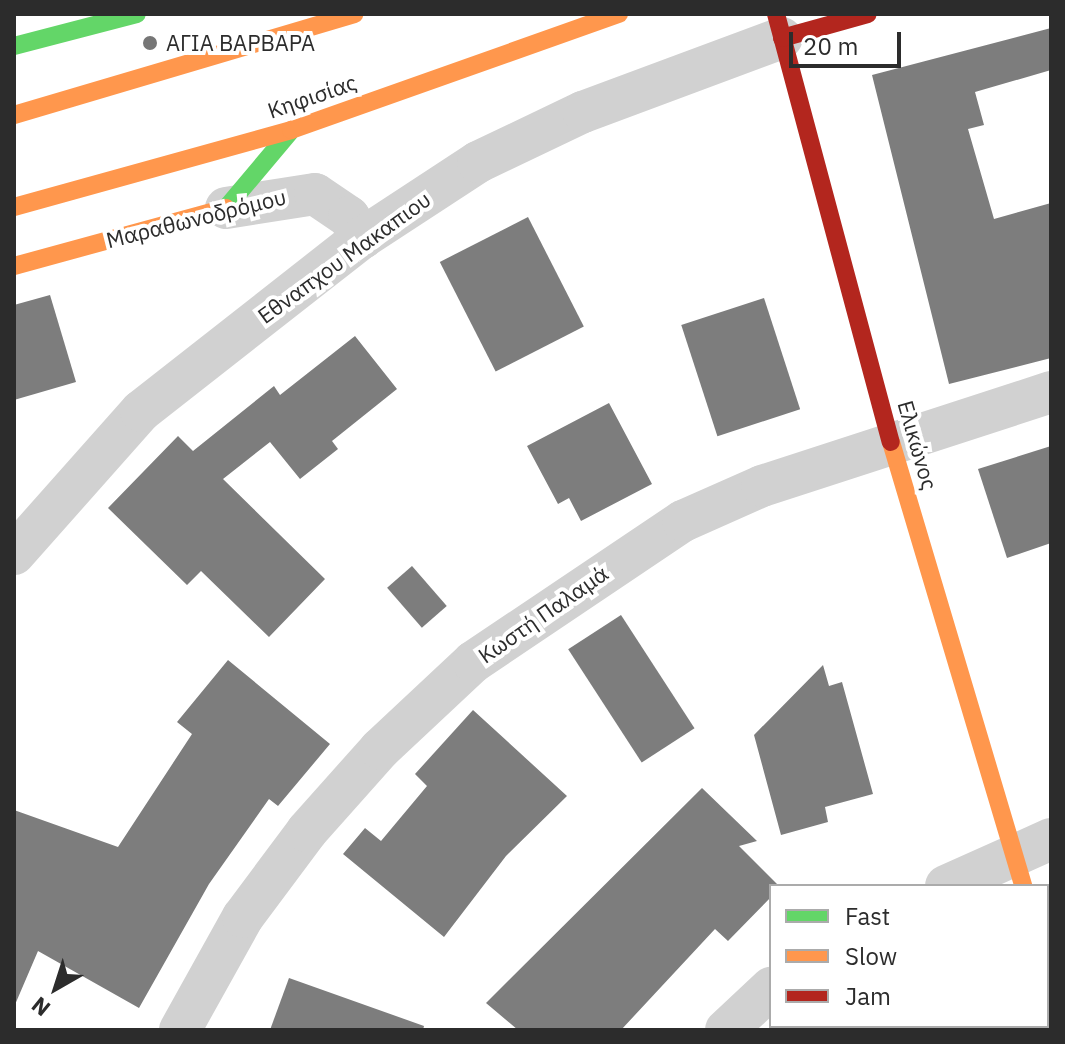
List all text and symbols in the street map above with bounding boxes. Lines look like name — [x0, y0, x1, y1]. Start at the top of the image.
scale bar — [793, 16, 905, 66]
place label: ΑΓΙΑ ΒΑΡΒΑΡΑ — [166, 30, 315, 56]
text: 20 m — [803, 30, 858, 62]
marker: ΑΓΙΑ ΒΑΡΒΑΡΑ — [141, 34, 159, 52]
street label: Κηφισίας — [264, 68, 360, 124]
street label: Μαραθωνοδρόμου — [103, 183, 289, 253]
street label: Εθναπχου Μακαπιου — [252, 185, 436, 329]
street label: Ελικώνος — [893, 397, 943, 493]
street label: Κωστή Παλαμά — [473, 559, 613, 669]
legend — [769, 884, 1049, 1028]
text: Fast — [845, 900, 890, 932]
text: Slow — [845, 940, 897, 972]
north arrow — [16, 948, 96, 1028]
text: Jam — [845, 980, 891, 1012]
text: N — [25, 991, 56, 1023]

